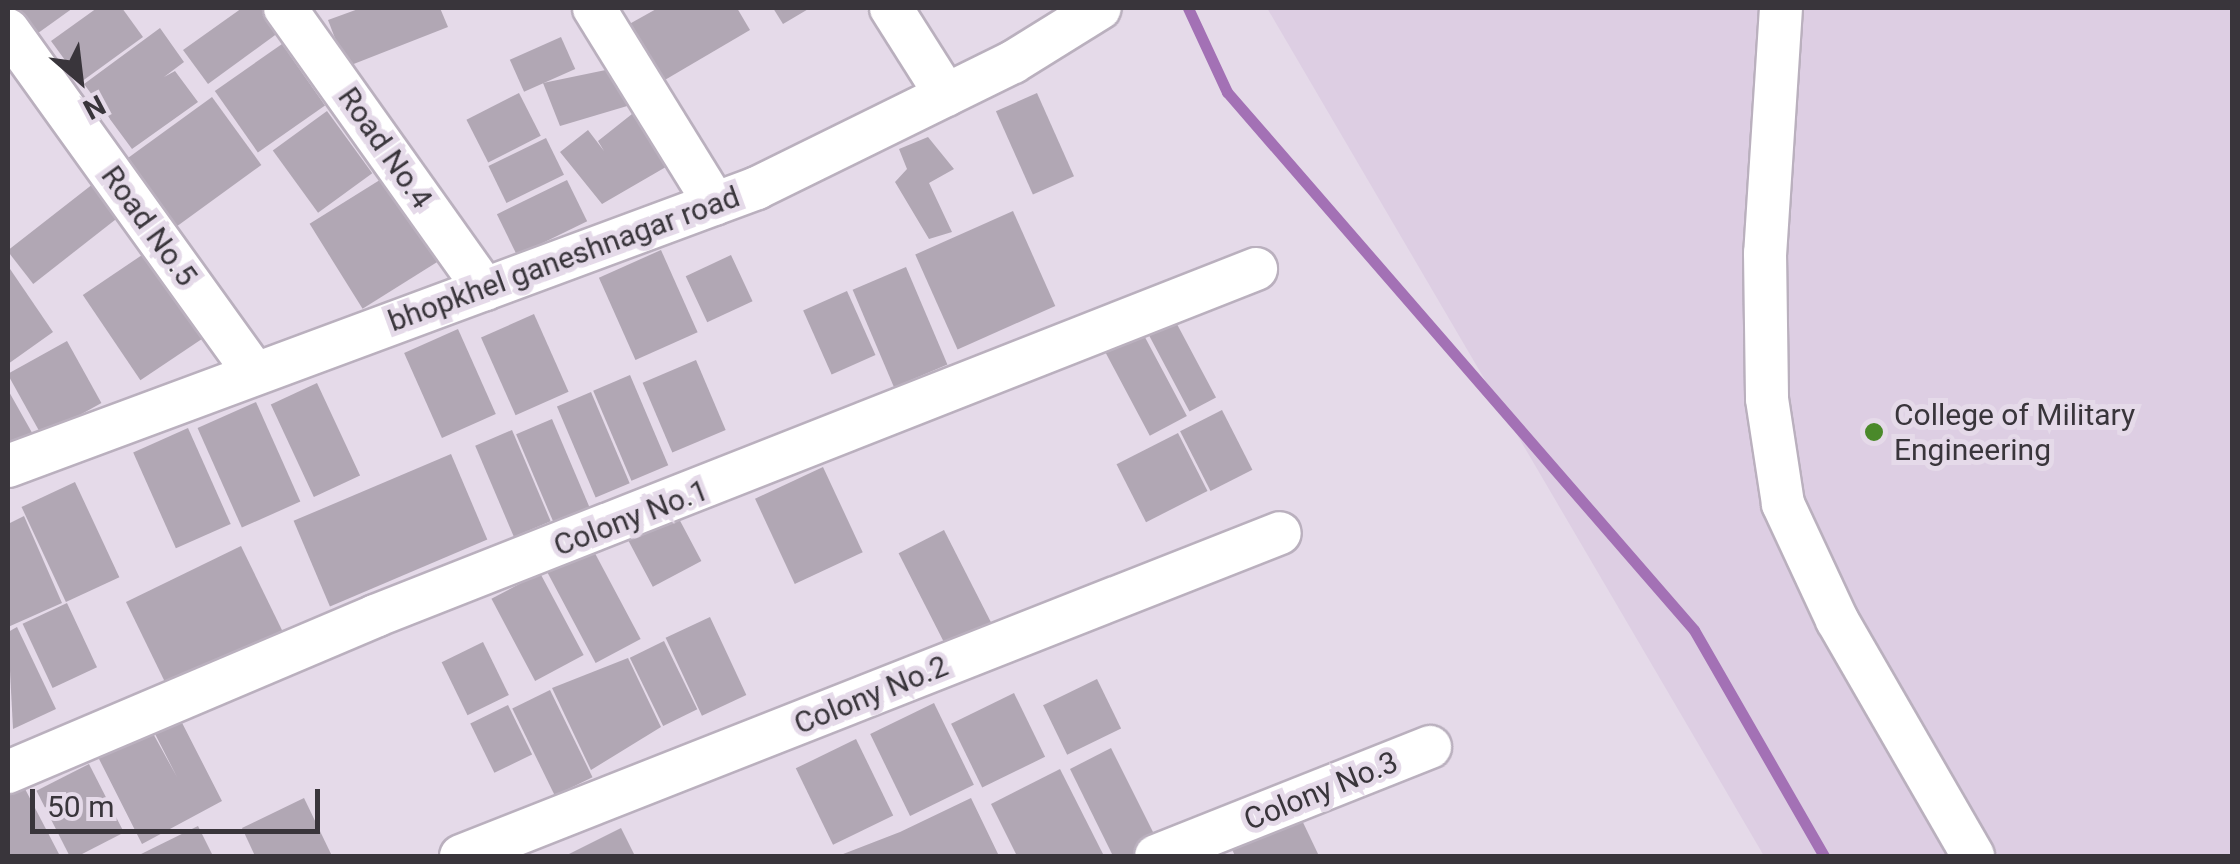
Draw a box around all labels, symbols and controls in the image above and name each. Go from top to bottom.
north arrow [30,30,130,130]
street label: Road No.4 [330,81,440,215]
text: N [78,88,111,126]
street label: Road No.5 [93,159,205,293]
street label: bhopkhel ganeshnagar road [383,179,745,339]
place label: College of Military Engineering [1894,397,2135,468]
marker: College of Military Engineering [1863,421,1885,443]
street label: Colony No.1 [549,472,713,564]
street label: Colony No.2 [789,648,953,742]
street label: Colony No.3 [1239,744,1403,838]
scale bar [35,769,325,831]
text: 50 m [47,789,114,824]

